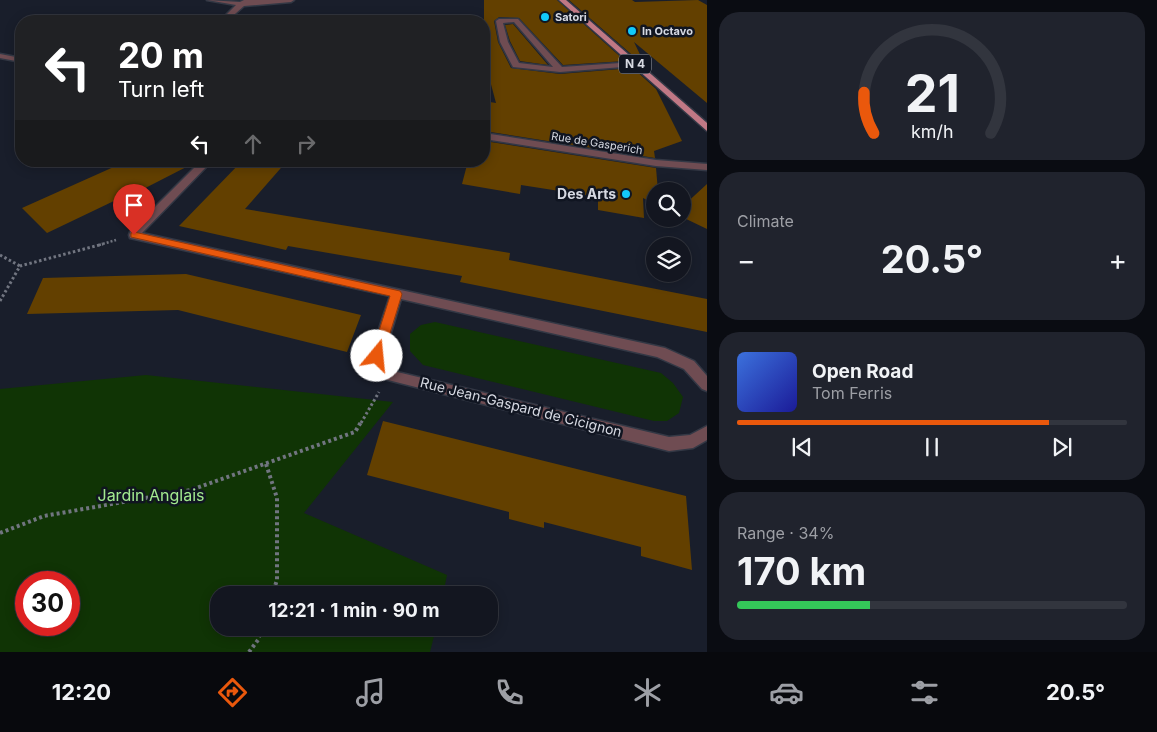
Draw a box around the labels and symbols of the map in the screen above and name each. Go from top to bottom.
place label: Satori [555,10,587,24]
marker: Satori [539,11,551,23]
place label: In Octavo [642,24,693,38]
marker: In Octavo [626,25,638,37]
road number: N 4 [619,54,651,74]
street label: Rue de Gasperich [550,129,644,157]
pin [113,184,155,235]
place label: Des Arts [557,185,616,202]
marker: Des Arts [620,188,632,200]
position arrow [350,329,402,381]
street label: Rue Jean-Gaspard de Cicignon [419,373,624,440]
park label: Jardin Anglais [98,485,204,505]
speed limit sign: 30 [15,571,80,636]

